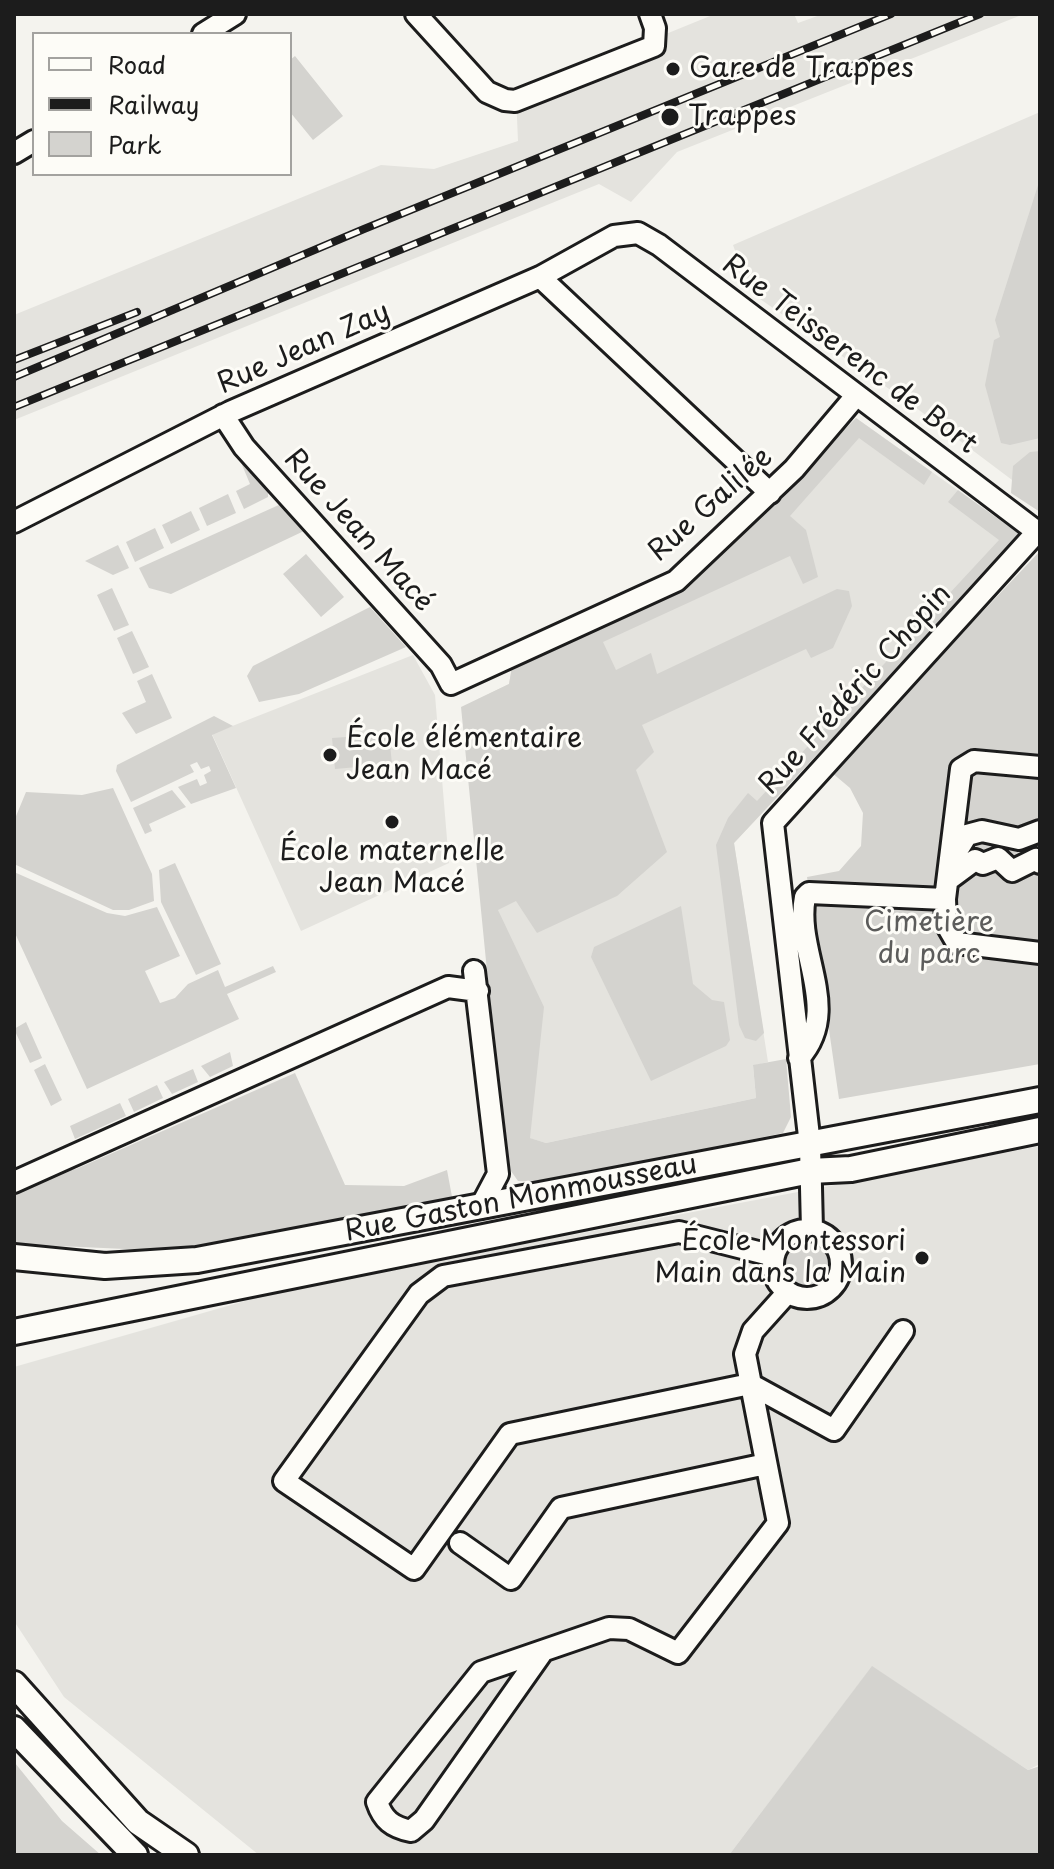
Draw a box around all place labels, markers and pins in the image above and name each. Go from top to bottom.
place label: Gare de Trappes [689,52,914,86]
marker: Gare de Trappes [664,60,682,78]
place label: Trappes [688,100,797,134]
marker: Trappes [659,106,681,128]
place label: École élémentaire Jean Macé [346,722,582,788]
marker: École élémentaire Jean Macé [321,746,339,764]
marker: École maternelle Jean Macé [383,813,401,831]
place label: École maternelle Jean Macé [279,835,505,901]
place label: École Montessori Main dans la Main [654,1225,906,1291]
marker: École Montessori Main dans la Main [913,1249,931,1267]

